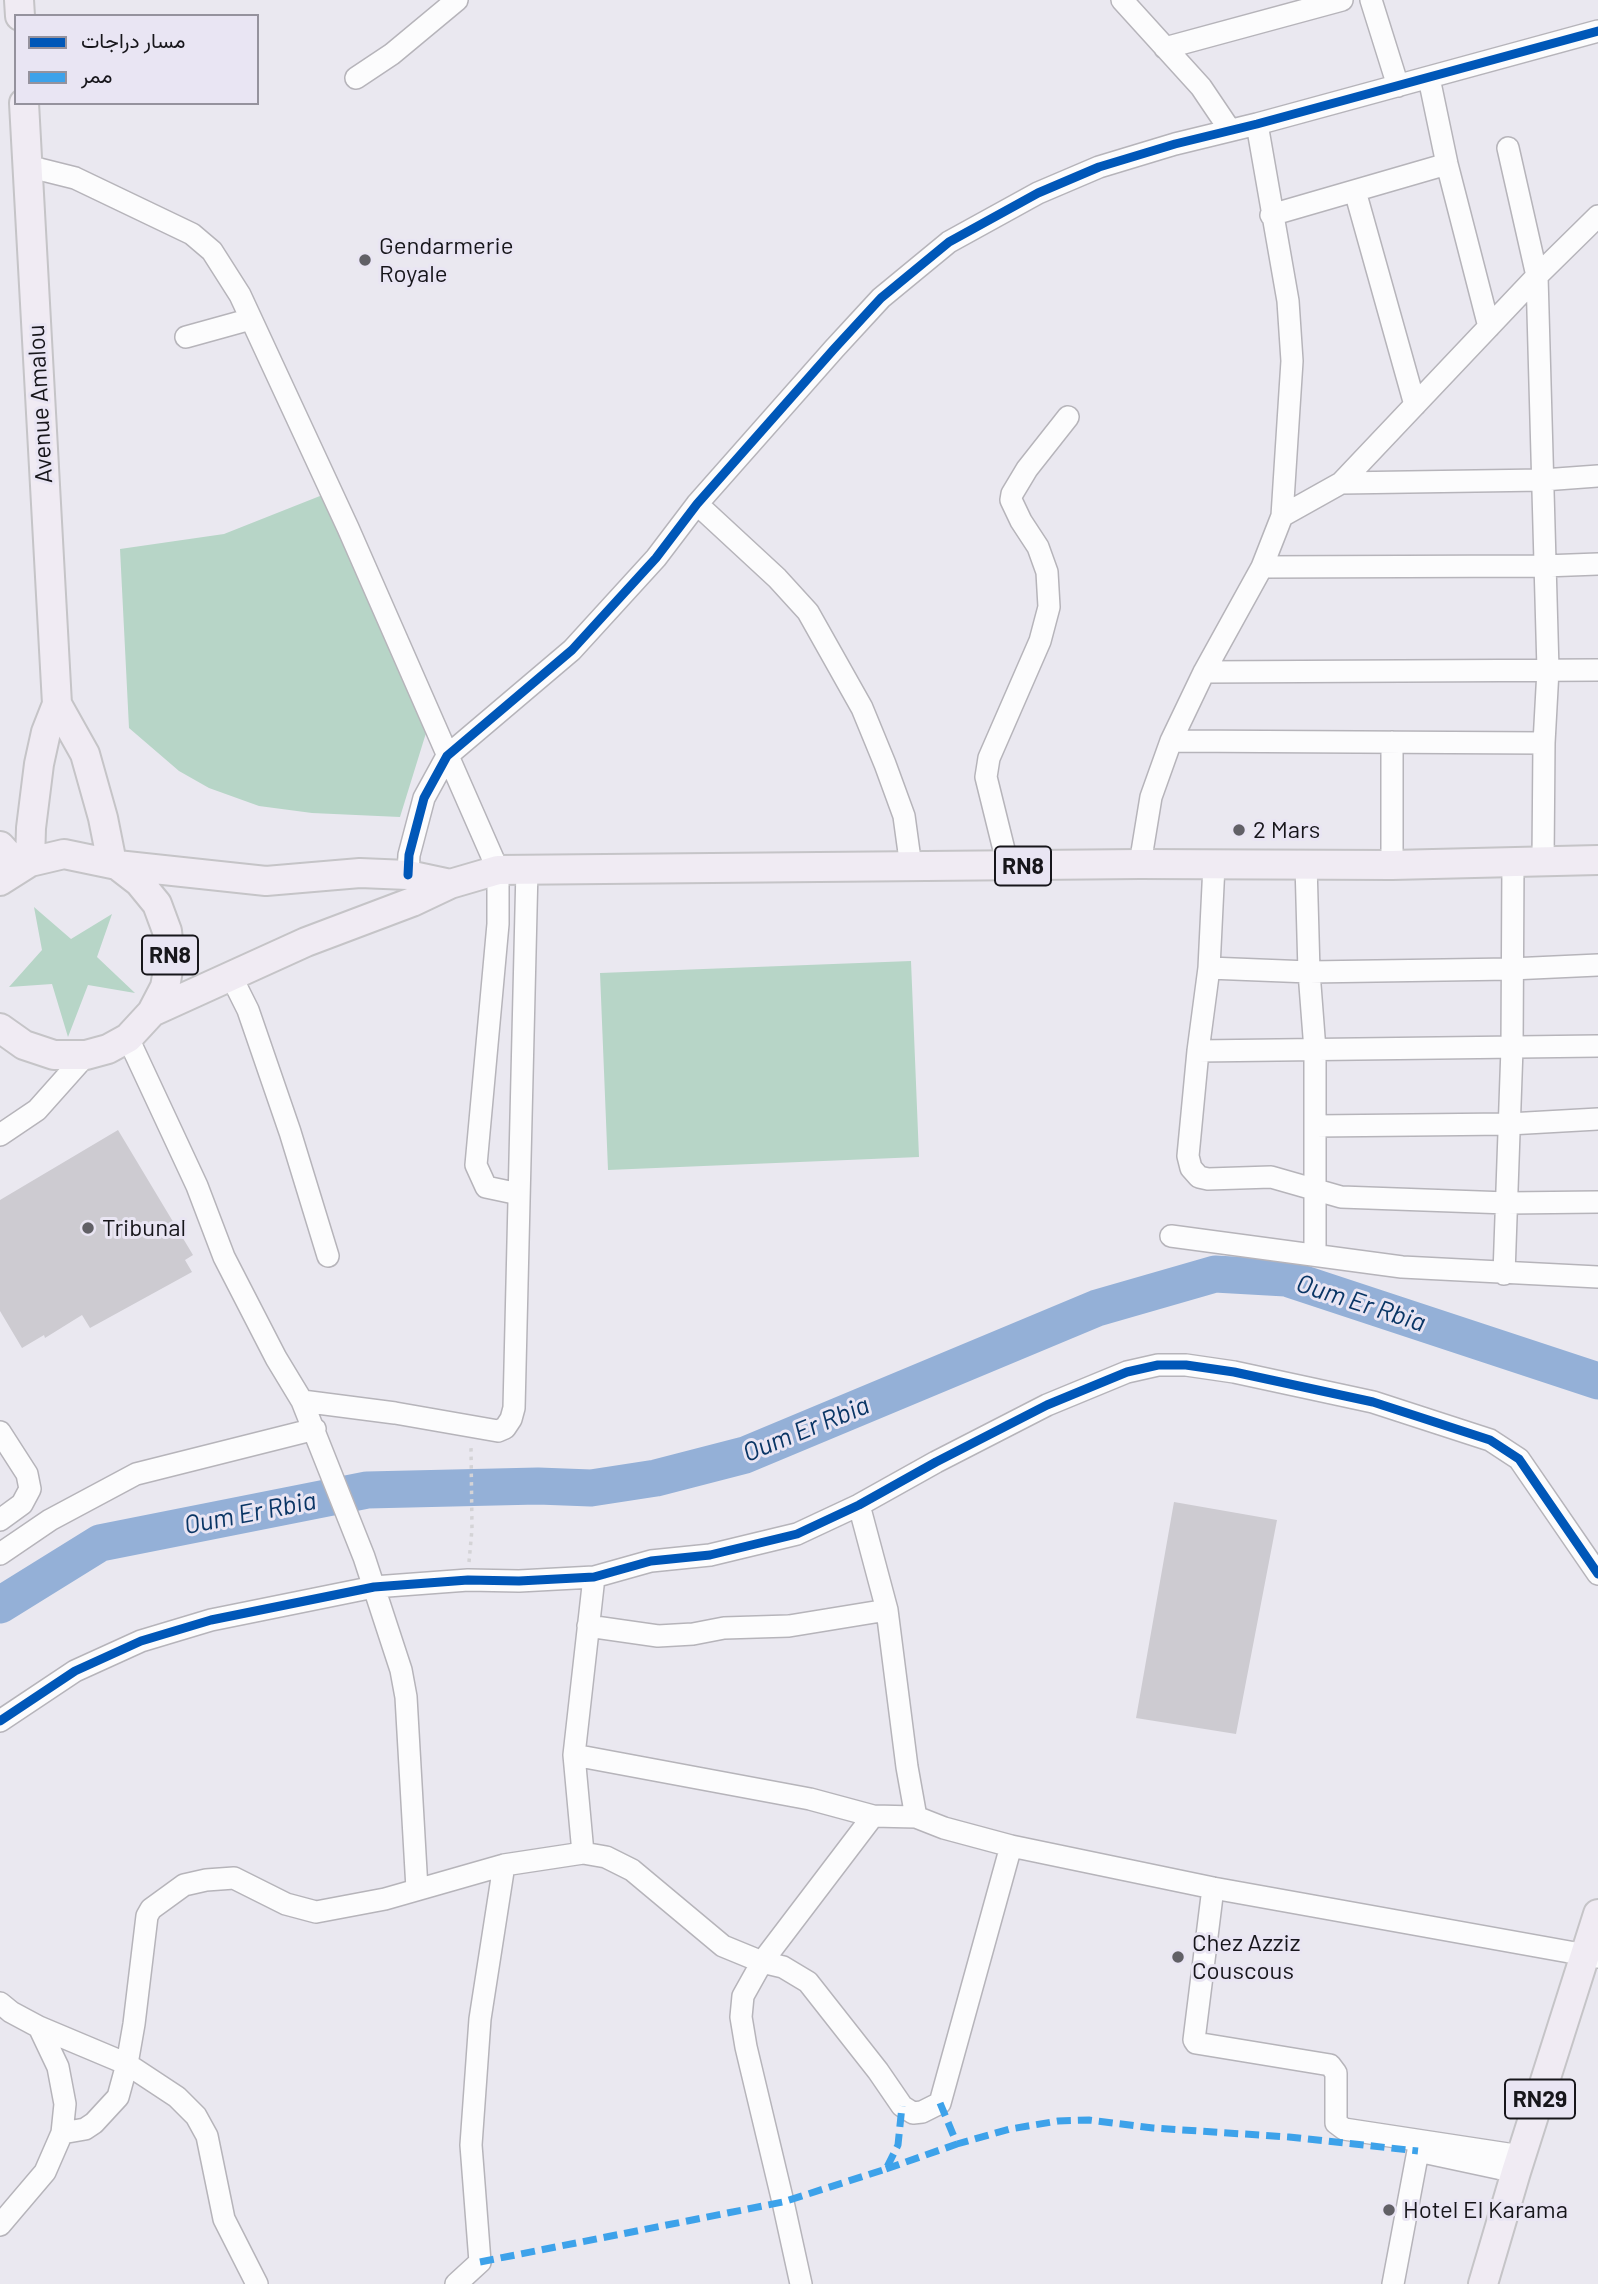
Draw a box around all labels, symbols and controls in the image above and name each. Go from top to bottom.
legend [14,14,259,105]
text: مسار دراجات [81,27,185,52]
text: ممر [81,62,112,87]
place label: Gendarmerie Royale [379,232,513,288]
marker: Gendarmerie Royale [357,252,373,268]
street label: Avenue Amalou [21,324,59,484]
place label: 2 Mars [1253,816,1320,844]
marker: 2 Mars [1231,822,1247,838]
road number: RN8 [995,846,1051,886]
road number: RN8 [142,936,198,974]
place label: Tribunal [102,1214,186,1242]
marker: Tribunal [80,1220,96,1236]
water label: Oum Er Rbia [1292,1267,1430,1339]
water label: Oum Er Rbia [738,1389,874,1469]
water label: Oum Er Rbia [181,1485,319,1541]
place label: Chez Azziz Couscous [1192,1929,1300,1985]
marker: Chez Azziz Couscous [1170,1949,1186,1965]
road number: RN29 [1505,2080,1575,2118]
place label: Hotel El Karama [1403,2196,1568,2224]
marker: Hotel El Karama [1381,2202,1397,2218]

